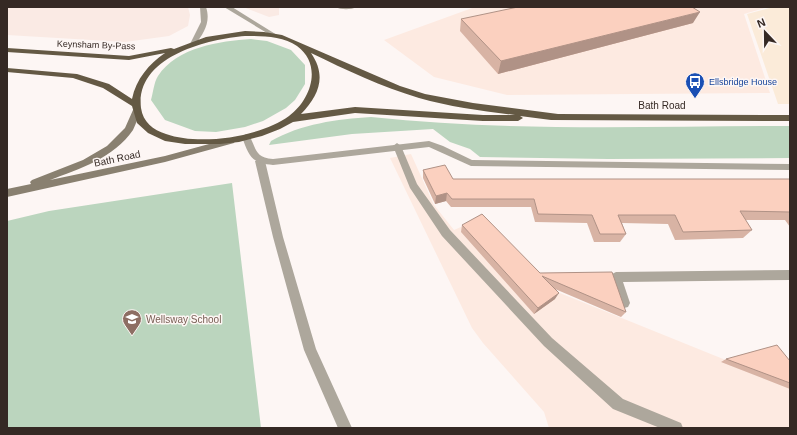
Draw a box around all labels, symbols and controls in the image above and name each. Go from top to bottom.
north arrow [745,12,785,52]
text: N [755,16,767,30]
street label: Keynsham By-Pass [57,39,136,51]
bus stop icon: Ellsbridge House [684,71,706,99]
place label: Ellsbridge House [709,77,777,87]
street label: Bath Road [638,100,686,111]
street label: Bath Road [93,148,141,169]
school or university icon: Wellsway School [121,308,143,336]
place label: Wellsway School [146,314,221,325]

